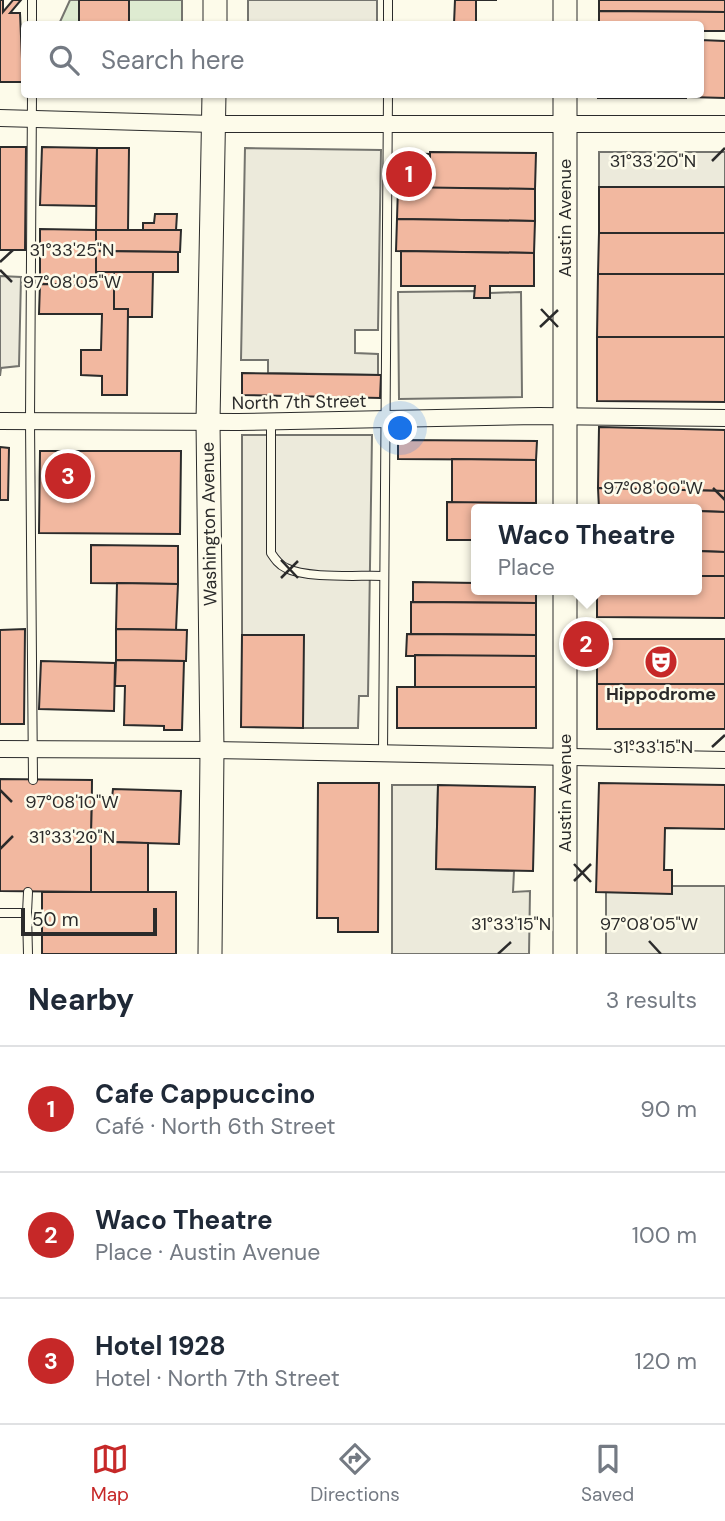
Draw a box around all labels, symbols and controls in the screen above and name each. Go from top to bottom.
search box [21,21,704,98]
icon: search [45,41,83,79]
text: Search here [101,43,244,77]
pin: 1 [386,148,432,200]
text: 31°33'20"N [610,149,696,173]
street label: Austin Avenue [553,159,577,277]
text: 31°33'25"N [30,238,114,262]
text: 97°08'05"W [23,270,121,294]
street label: North 7th Street [231,389,367,415]
your location [383,411,417,445]
street label: Washington Avenue [196,442,222,606]
pin: 3 [45,450,91,502]
text: 97°08'00"W [603,476,703,500]
popup [471,504,702,595]
text: Waco Theatre [498,518,675,552]
text: Place [498,552,555,582]
pin: 2 [563,618,609,670]
theatre icon: Hippodrome [642,643,680,681]
place label: Hippodrome [606,682,716,706]
street label: Austin Avenue [553,734,577,852]
text: 31°33'15"N [613,735,693,759]
text: 97°08'10"W [25,790,119,814]
text: 31°33'20"N [29,825,115,849]
scale bar [21,905,158,937]
text: 50 m [32,907,79,932]
text: 31°33'15"N [471,912,551,936]
text: 97°08'05"W [600,912,698,936]
text: Nearby [28,980,134,1019]
text: 3 results [606,985,697,1015]
text: Cafe Cappuccino [95,1077,315,1111]
text: 1 [47,1094,55,1124]
text: 90 m [640,1094,697,1124]
text: Café · North 6th Street [95,1111,336,1141]
text: Waco Theatre [95,1203,273,1237]
text: 2 [44,1220,58,1250]
text: 100 m [632,1220,697,1250]
text: Place · Austin Avenue [95,1237,320,1267]
text: Hotel 1928 [95,1329,226,1363]
text: 3 [44,1346,58,1376]
text: 120 m [634,1346,697,1376]
text: Hotel · North 7th Street [95,1363,340,1393]
tab: Map [91,1440,129,1507]
tab: Directions [310,1440,400,1507]
tab: Saved [581,1440,634,1507]

